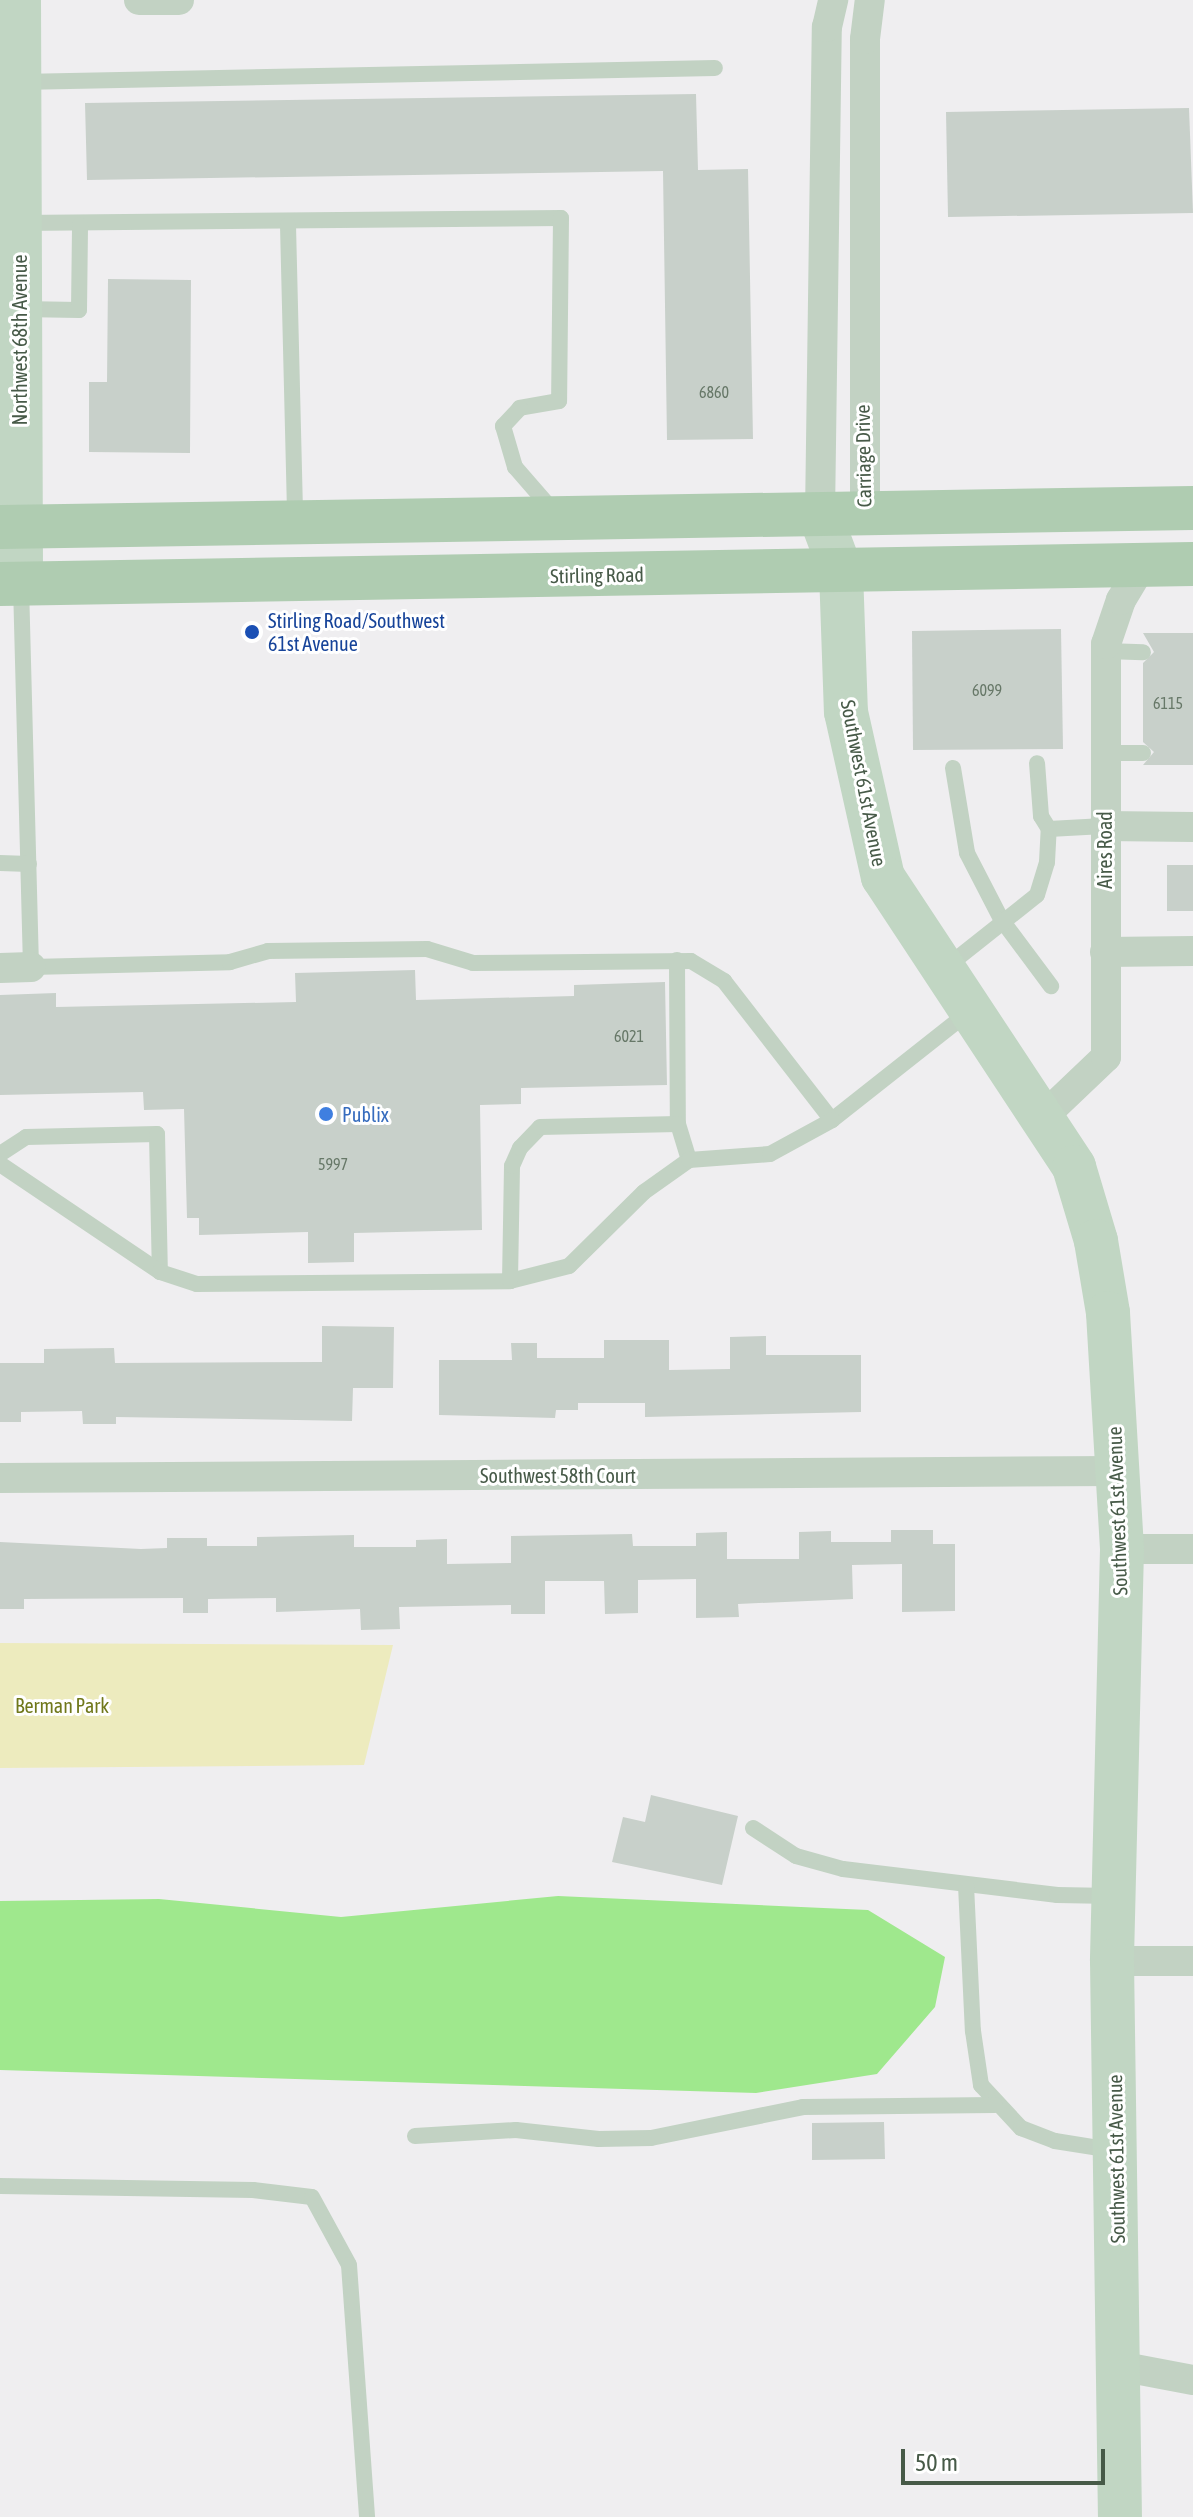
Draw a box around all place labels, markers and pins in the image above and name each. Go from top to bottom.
place label: Stirling Road/Southwest 61st Avenue [268,608,445,655]
marker: Stirling Road/Southwest 61st Avenue [243,623,261,641]
place label: Publix [342,1102,389,1126]
marker: Publix [317,1105,335,1123]

